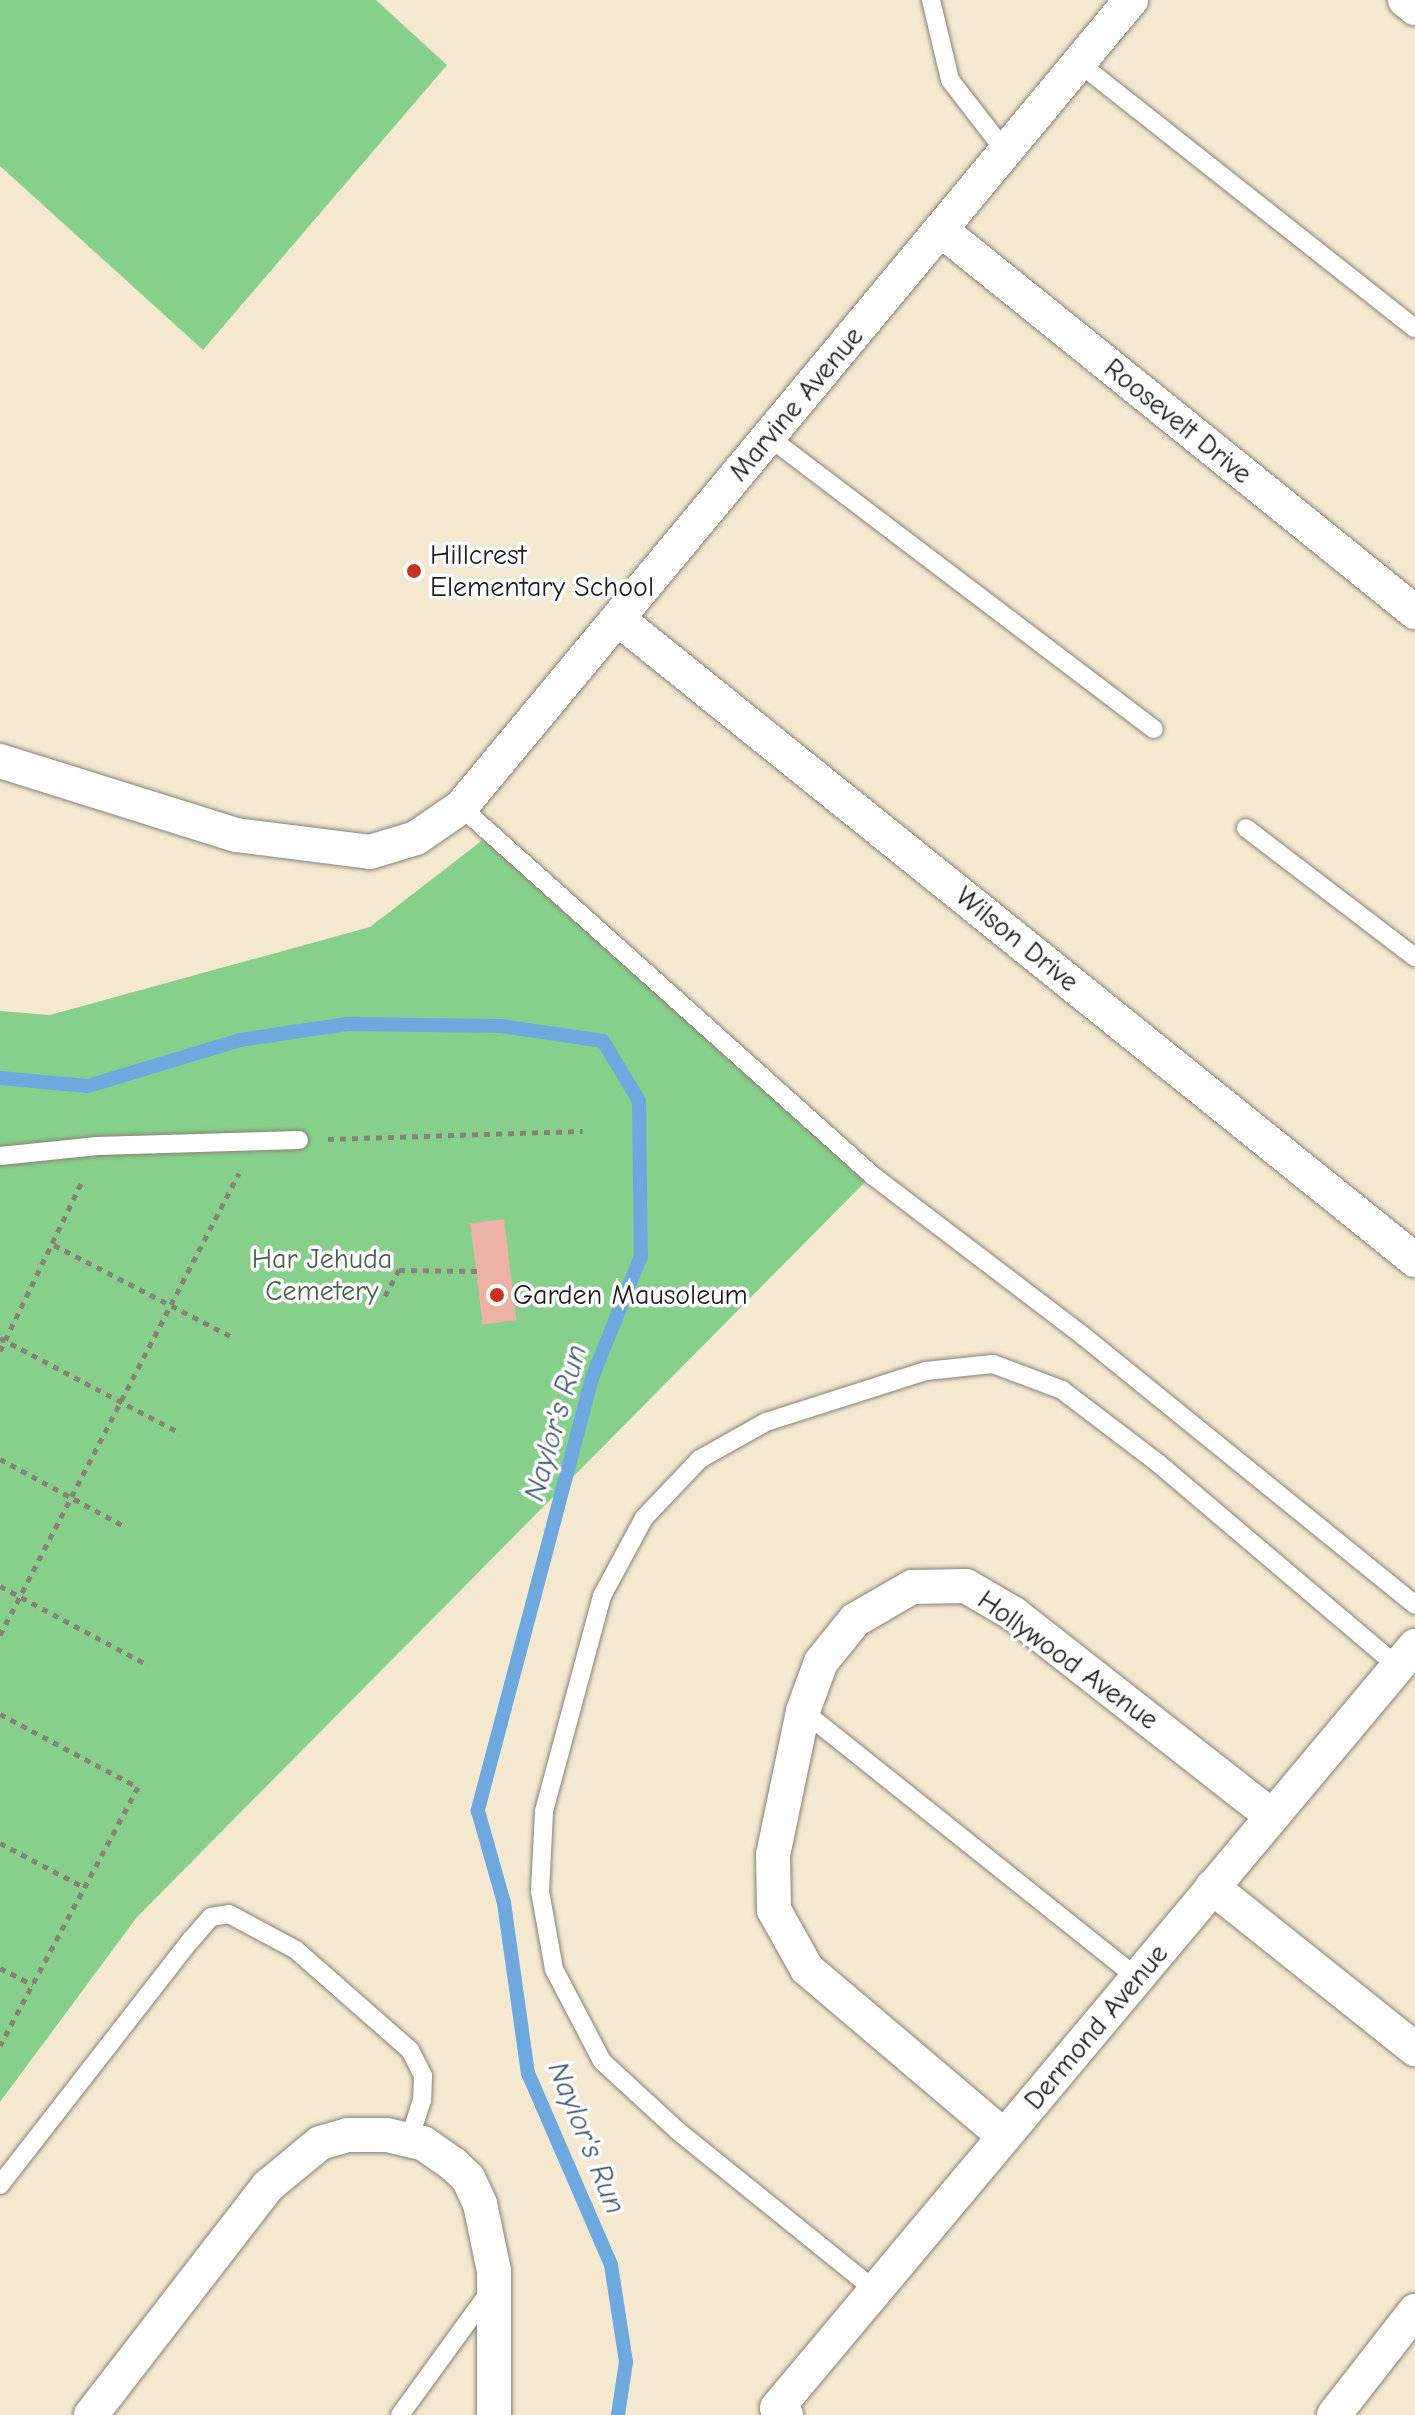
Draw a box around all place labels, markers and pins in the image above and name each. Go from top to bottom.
place label: Hillcrest Elementary School [430,538,654,604]
marker: Hillcrest Elementary School [405,562,423,580]
place label: Garden Mausoleum [513,1278,748,1312]
marker: Garden Mausoleum [488,1286,506,1304]

